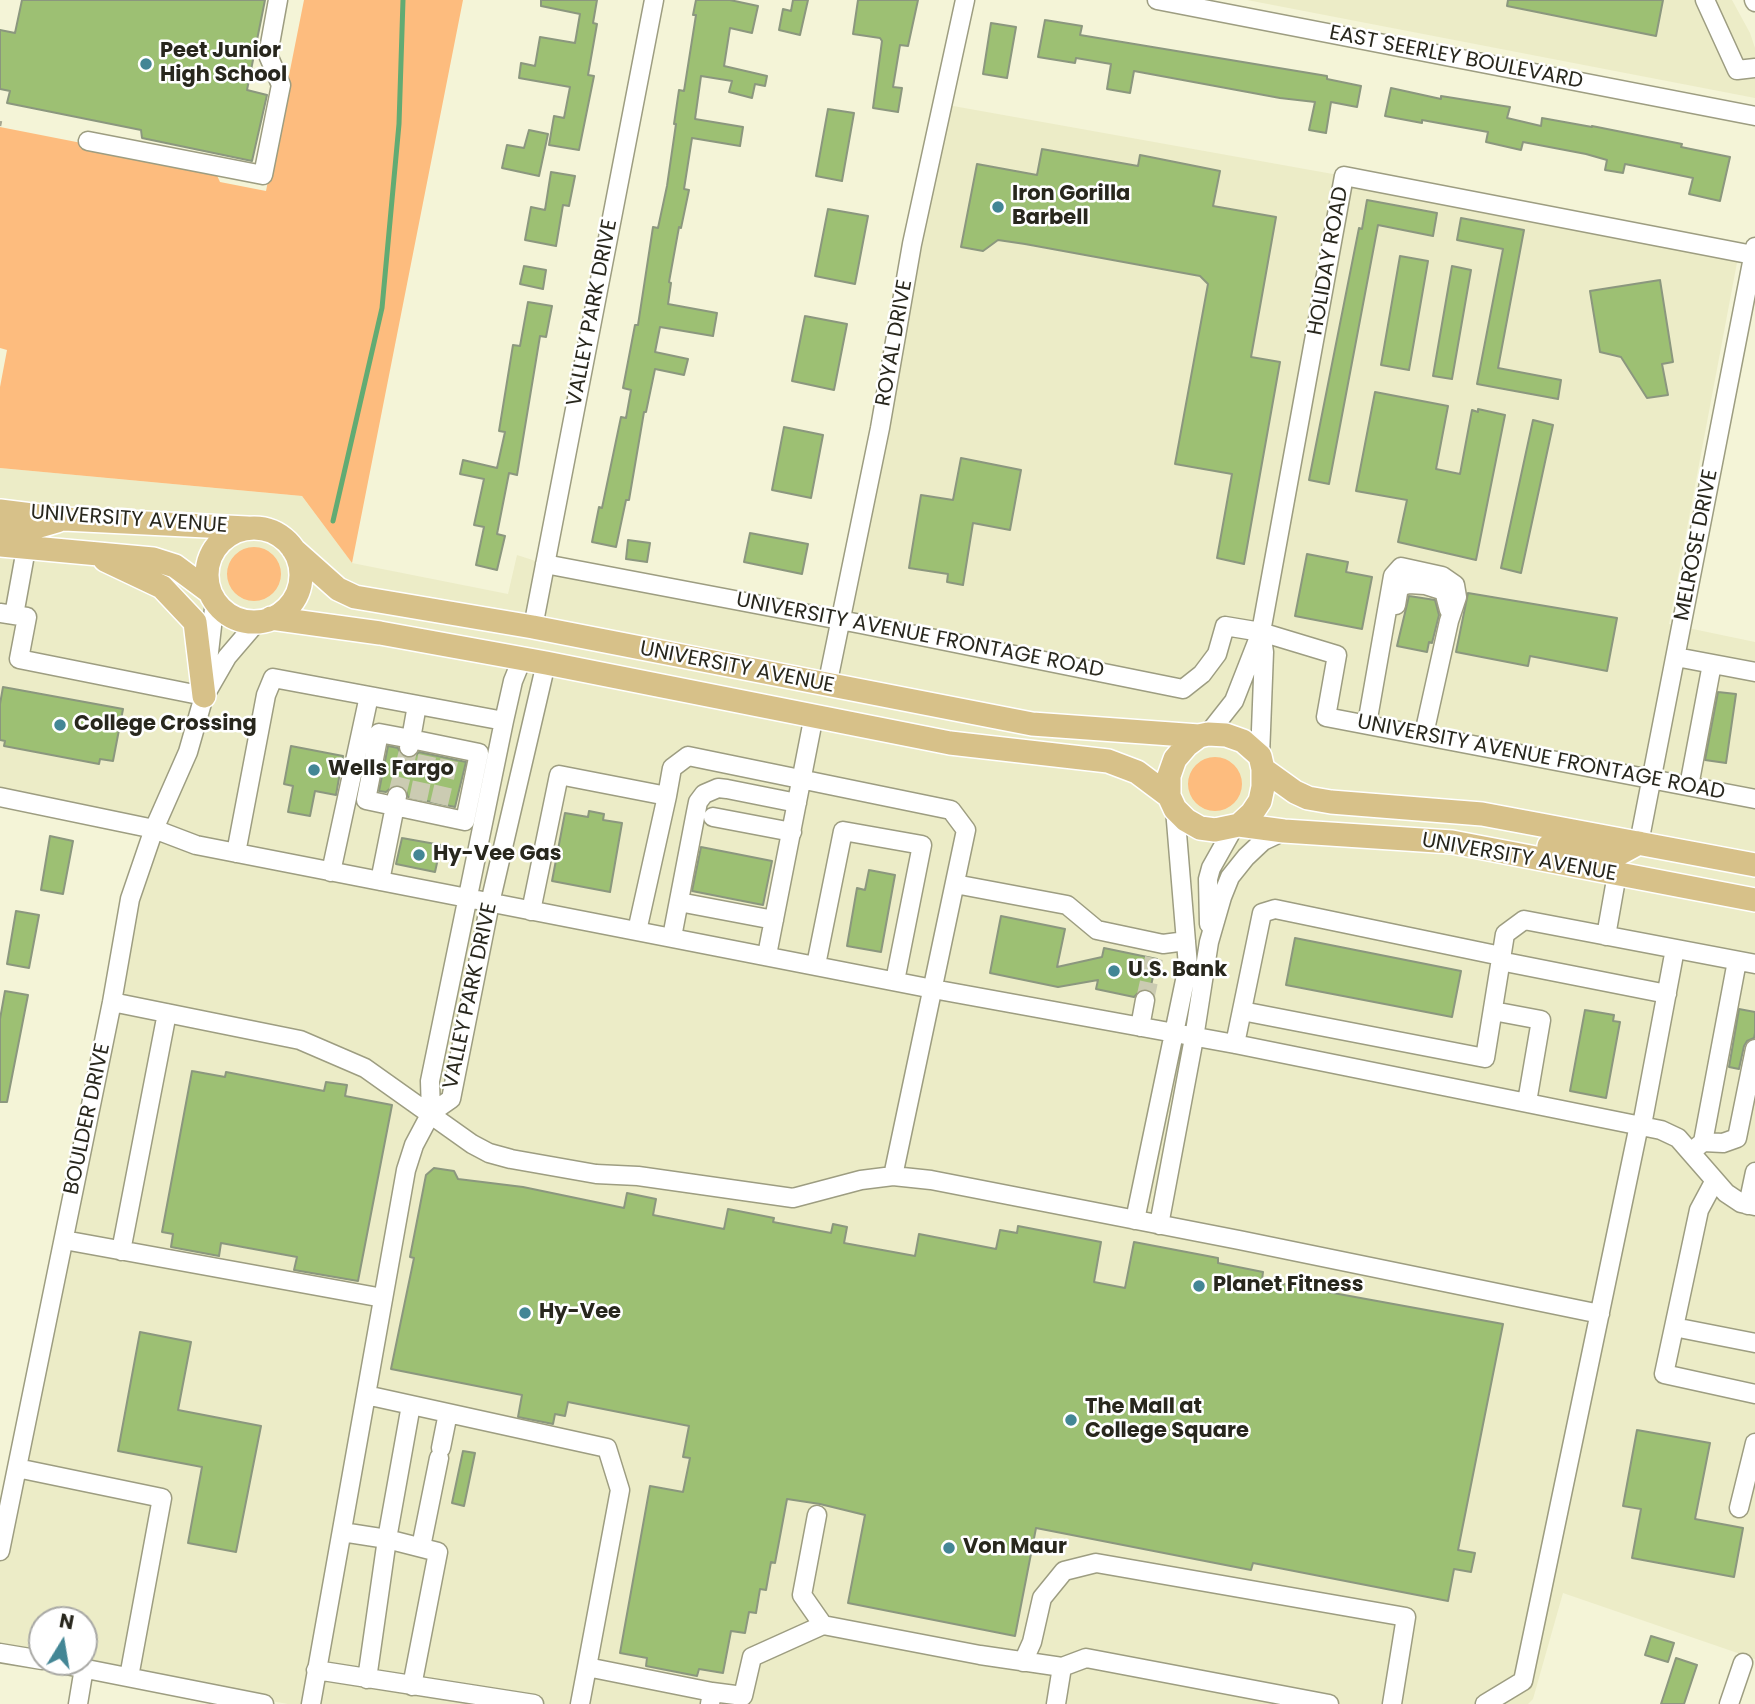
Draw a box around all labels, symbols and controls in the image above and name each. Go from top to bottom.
street label: EAST SEERLEY BOULEVARD [1327,21,1585,95]
place label: Peet Junior High School [160,39,287,89]
marker: Peet Junior High School [138,56,154,72]
place label: Iron Gorilla Barbell [1012,182,1130,232]
street label: HOLIDAY ROAD [1304,185,1354,337]
marker: Iron Gorilla Barbell [990,199,1006,215]
street label: VALLEY PARK DRIVE [562,217,624,409]
street label: ROYAL DRIVE [871,278,919,408]
street label: MELROSE DRIVE [1670,467,1724,623]
street label: UNIVERSITY AVENUE [30,501,228,539]
street label: UNIVERSITY AVENUE FRONTAGE ROAD [734,588,1106,684]
street label: UNIVERSITY AVENUE [638,637,836,699]
street label: UNIVERSITY AVENUE FRONTAGE ROAD [1355,710,1727,806]
place label: College Crossing [74,712,257,738]
marker: College Crossing [52,717,68,733]
place label: Wells Fargo [328,757,454,783]
marker: Wells Fargo [306,762,322,778]
street label: UNIVERSITY AVENUE [1420,828,1618,888]
place label: Hy-Vee Gas [433,842,561,868]
marker: Hy-Vee Gas [411,847,427,863]
street label: VALLEY PARK DRIVE [439,900,503,1092]
place label: U.S. Bank [1128,958,1227,984]
marker: U.S. Bank [1106,963,1122,979]
street label: BOULDER DRIVE [60,1041,116,1197]
place label: Planet Fitness [1213,1273,1363,1299]
marker: Planet Fitness [1191,1278,1207,1294]
place label: Hy-Vee [539,1300,621,1326]
marker: Hy-Vee [517,1305,533,1321]
place label: The Mall at College Square [1085,1395,1249,1445]
marker: The Mall at College Square [1063,1412,1079,1428]
place label: Von Maur [963,1535,1067,1561]
marker: Von Maur [941,1540,957,1556]
north arrow [28,1606,98,1676]
text: N [57,1607,76,1636]

